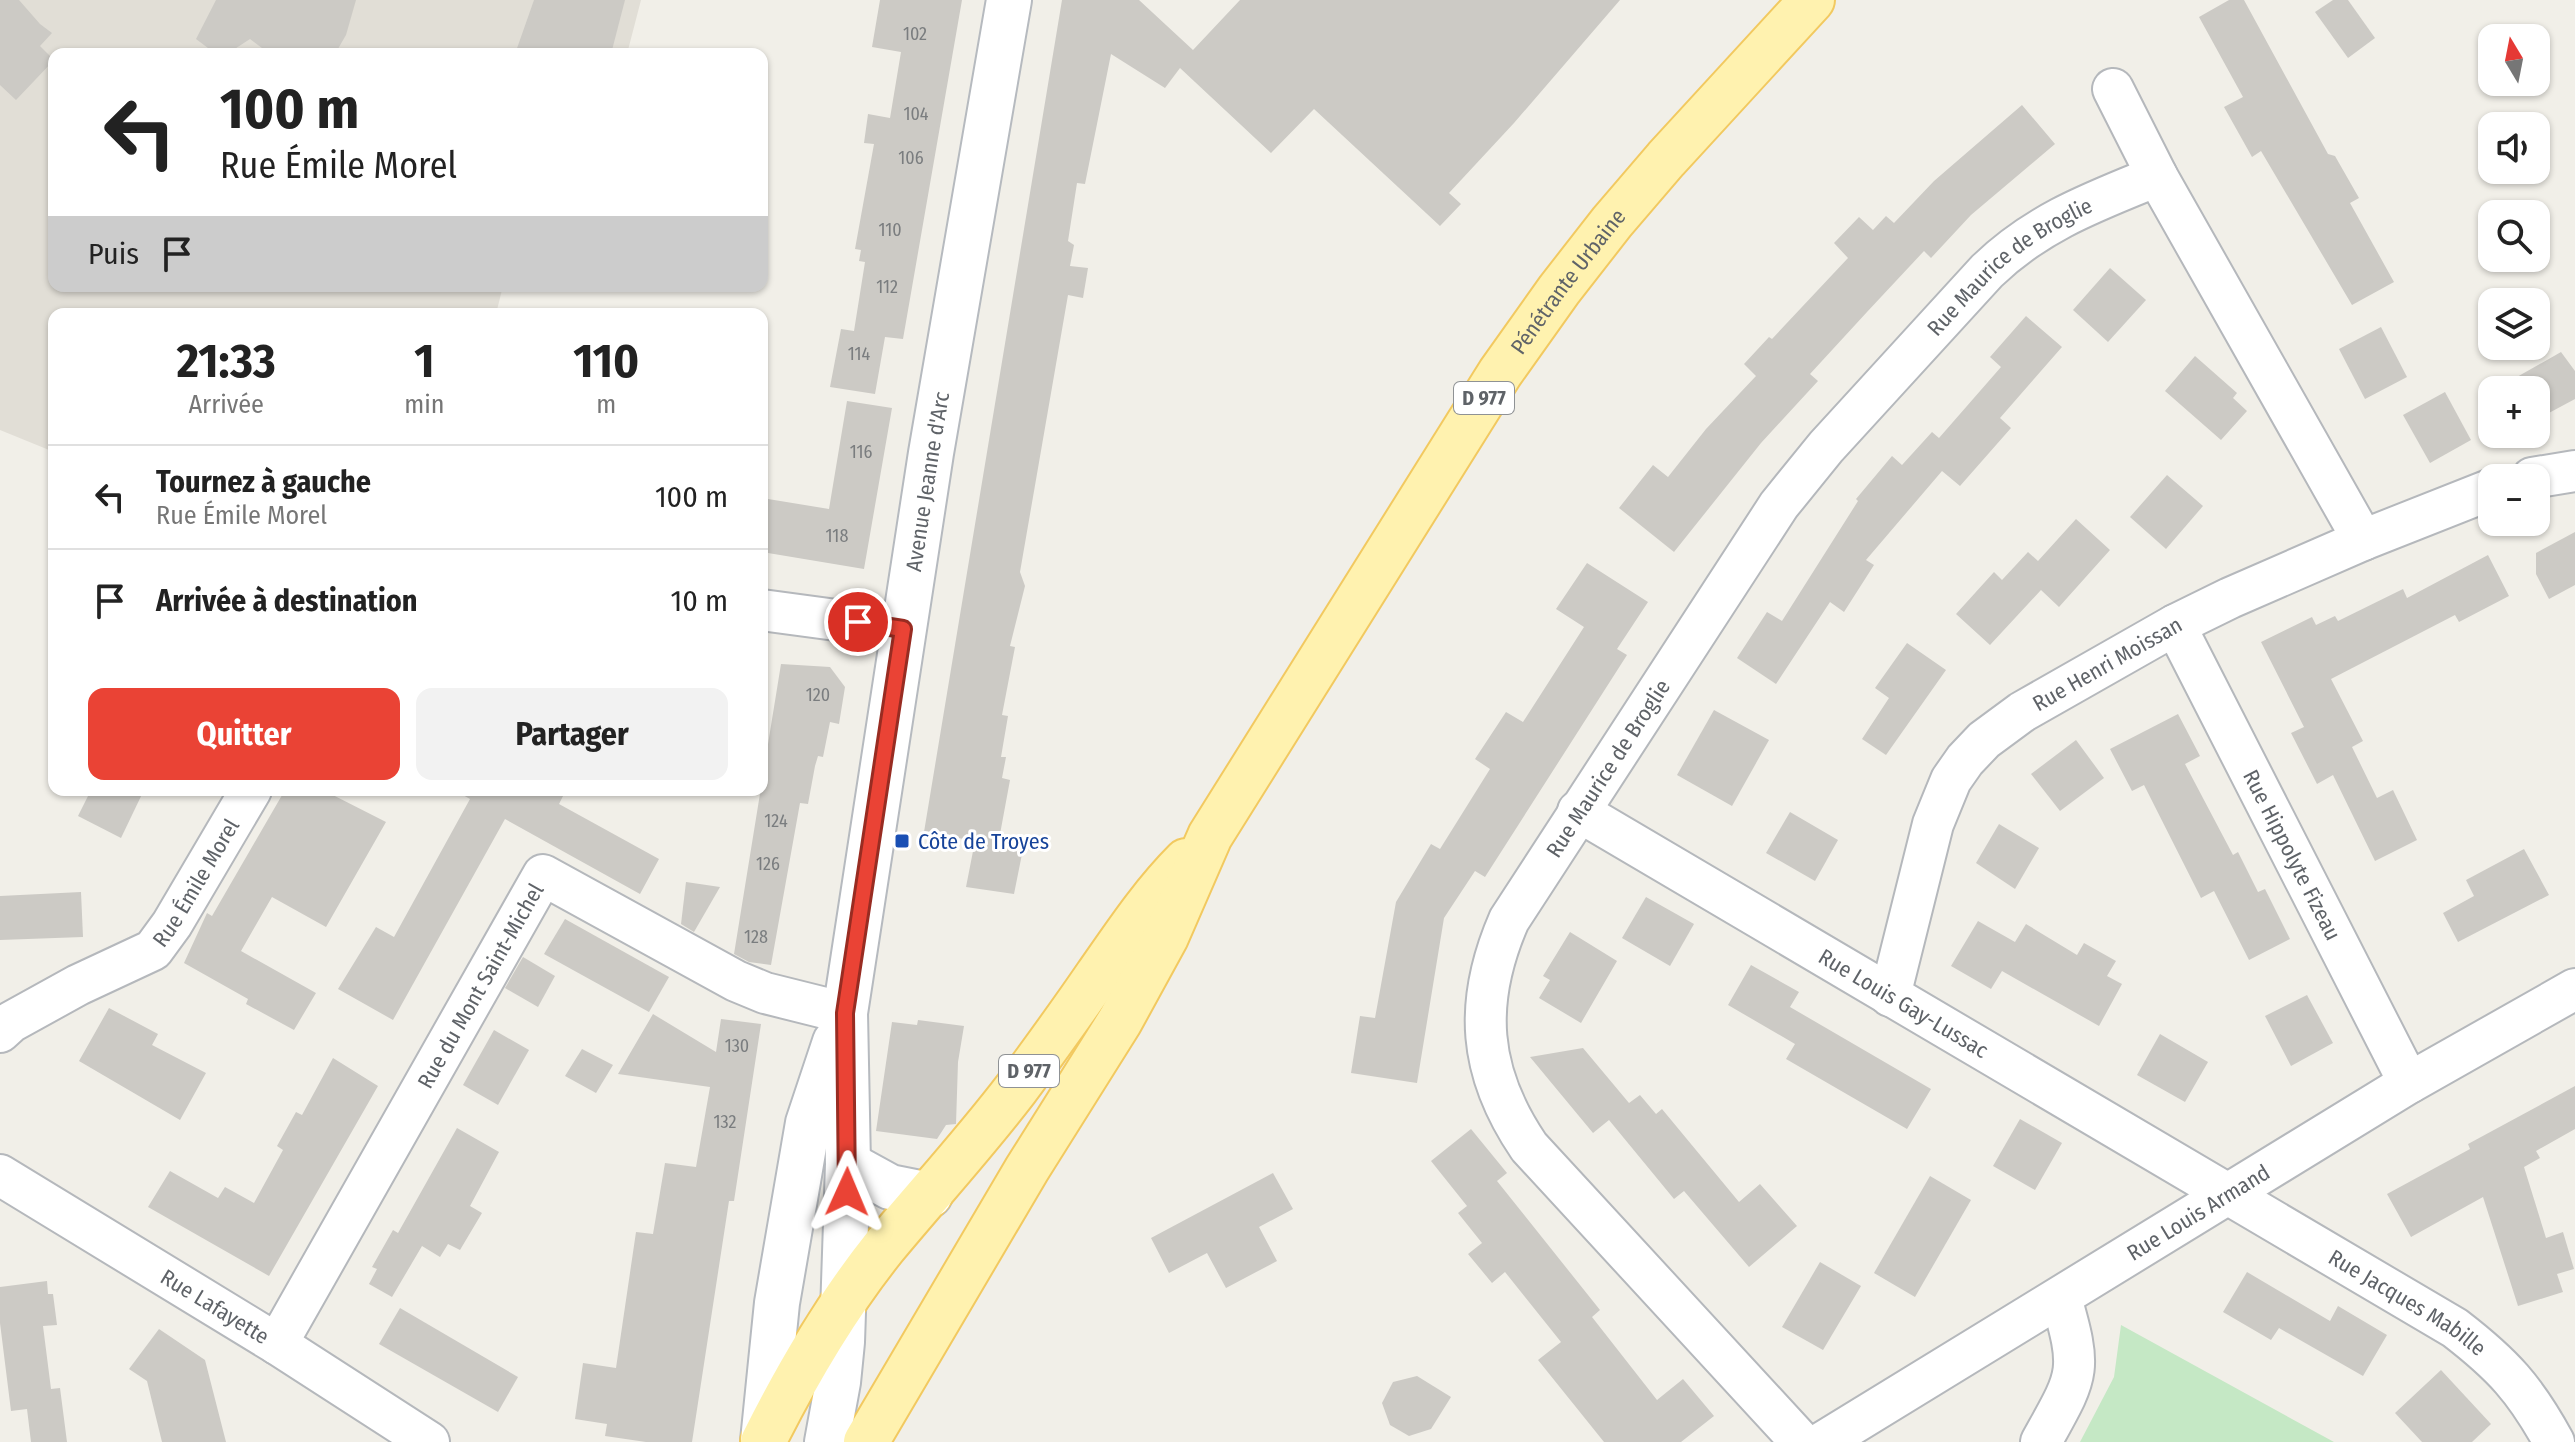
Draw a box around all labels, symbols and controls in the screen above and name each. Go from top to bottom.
house number: 102 [903,23,927,45]
north arrow [2478,24,2550,96]
map controls [2478,24,2550,536]
text: 100 m [220,76,359,143]
icon: left [88,80,192,184]
house number: 104 [903,103,929,125]
button: sound [2478,112,2550,184]
text: Rue Émile Morel [220,144,457,188]
house number: 106 [898,147,924,169]
street label: Rue Maurice de Broglie [1921,191,2096,341]
button: search [2478,200,2550,272]
street label: Pénétrante Urbaine [1504,203,1631,359]
house number: 110 [878,219,902,241]
icon: arrive [155,232,199,276]
text: Puis [88,236,139,272]
house number: 112 [876,276,898,298]
button: layers [2478,288,2550,360]
text: 21:33 [177,332,276,390]
text: 1 [414,332,435,390]
text: 110 [573,332,639,390]
house number: 114 [848,343,871,365]
button: + [2478,376,2550,448]
road number: D 977 [1454,382,1514,414]
text: Arrivée [188,389,264,420]
text: min [404,389,445,420]
text: m [596,389,616,420]
street label: Avenue Jeanne d'Arc [899,389,955,573]
house number: 116 [850,441,872,463]
text: Tournez à gauche [156,464,371,500]
button: − [2478,464,2550,536]
icon: left [88,475,132,519]
text: 100 m [655,479,728,515]
text: Rue Émile Morel [156,500,327,531]
house number: 118 [826,525,848,547]
icon: arrive [88,579,132,623]
text: Arrivée à destination [156,583,417,619]
text: 10 m [671,583,728,619]
pin [824,588,892,656]
icon: arrive [836,600,880,644]
street label: Rue Henri Moissan [2028,610,2187,717]
street label: Rue Maurice de Broglie [1540,674,1675,862]
house number: 120 [806,684,830,706]
button: Quitter [88,688,400,780]
button: Partager [416,688,728,780]
street label: Rue Hippolyte Fizeau [2238,765,2347,945]
house number: 124 [764,810,788,832]
street label: Rue Émile Morel [146,814,245,952]
place label: Côte de Troyes [918,828,1049,855]
marker: Côte de Troyes [893,832,911,850]
house number: 126 [756,853,780,875]
street label: Rue du Mont Saint-Michel [411,878,549,1093]
house number: 128 [744,926,768,948]
street label: Rue Louis Gay-Lussac [1814,942,1994,1064]
house number: 130 [725,1035,749,1057]
road number: D 977 [999,1055,1059,1087]
house number: 132 [714,1111,737,1133]
position arrow [805,1150,889,1234]
street label: Rue Louis Armand [2122,1158,2274,1266]
street label: Rue Jacques Mabille [2324,1243,2492,1361]
street label: Rue Lafayette [156,1263,274,1350]

